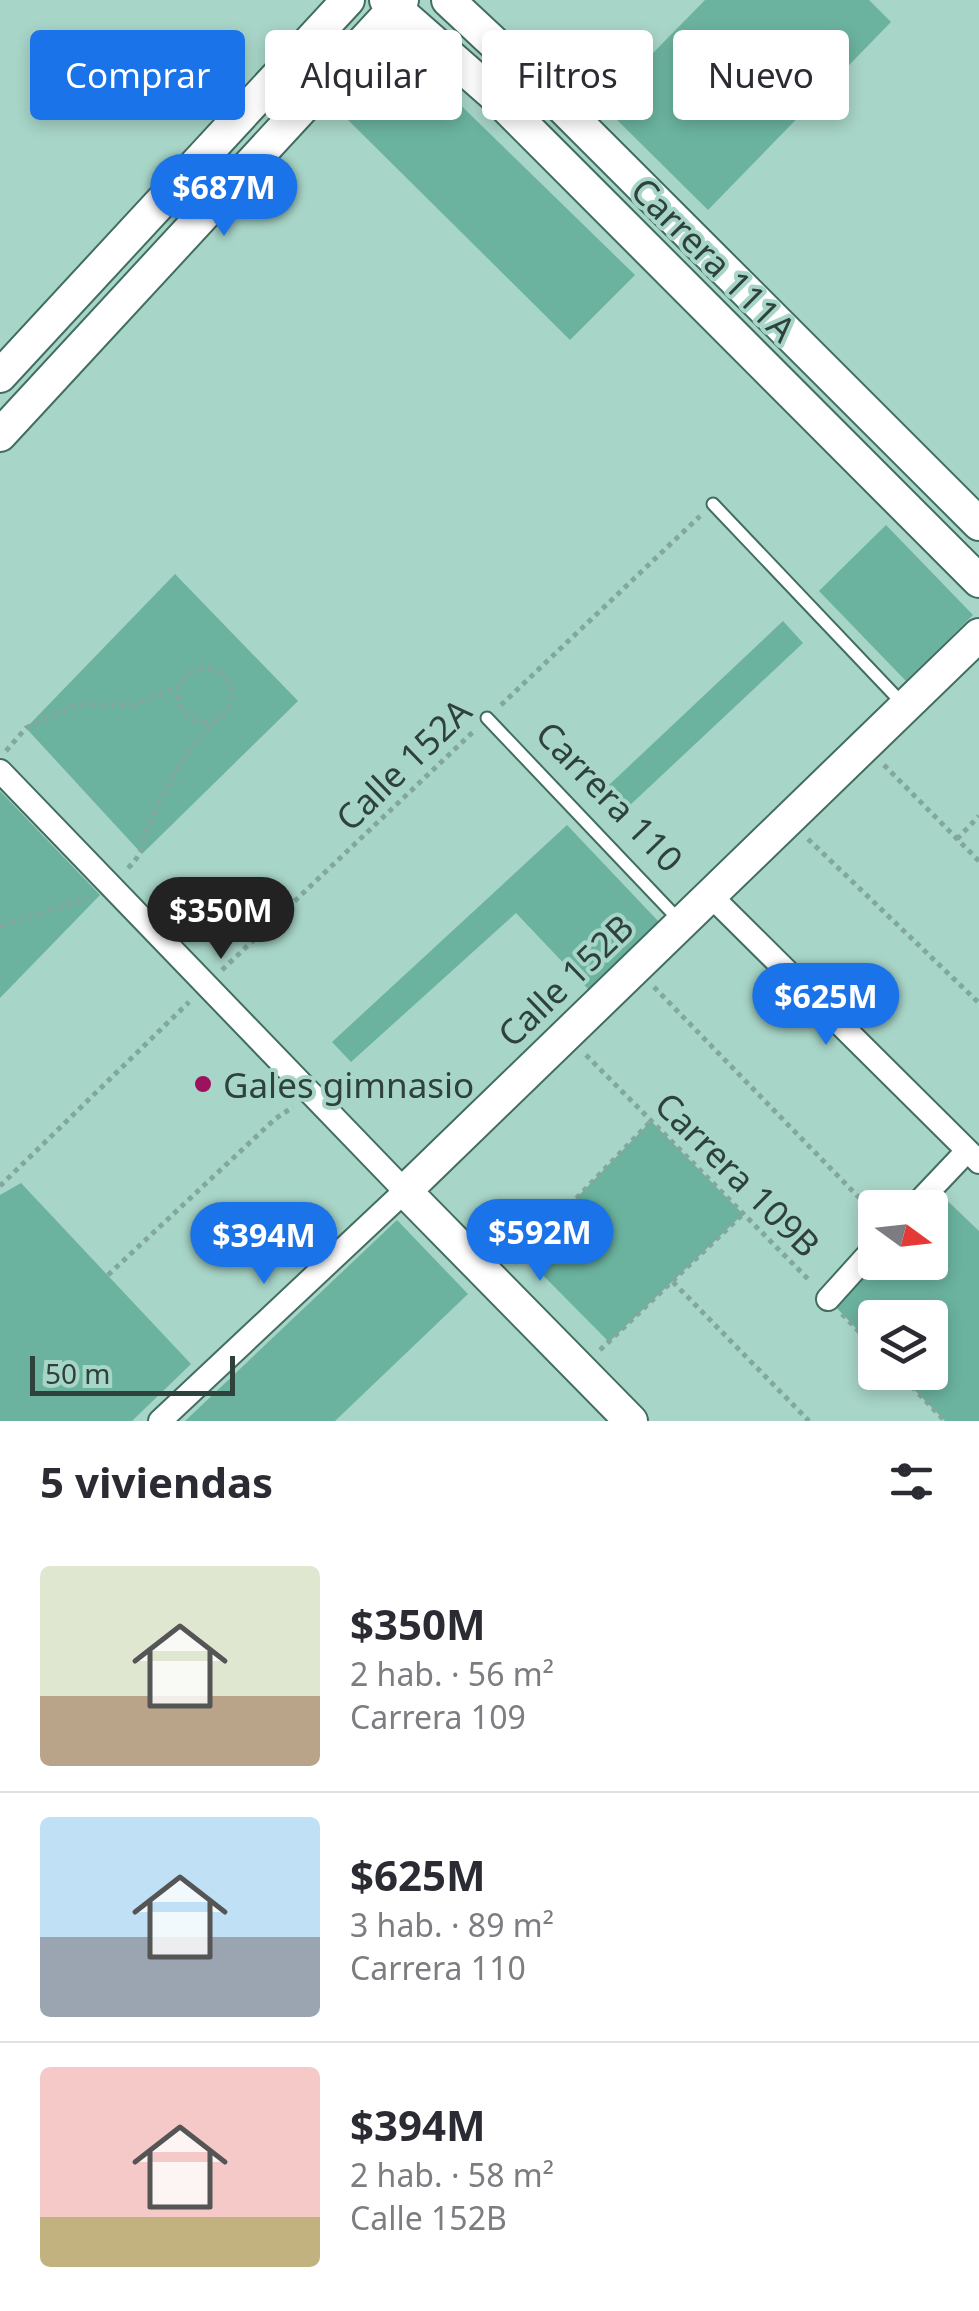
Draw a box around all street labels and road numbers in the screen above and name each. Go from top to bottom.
street label: Carrera 111A [622,167,807,352]
street label: Calle 152A [325,687,481,840]
street label: Carrera 110 [526,711,694,881]
street label: Calle 152B [487,904,643,1056]
street label: Carrera 109B [645,1081,831,1267]

